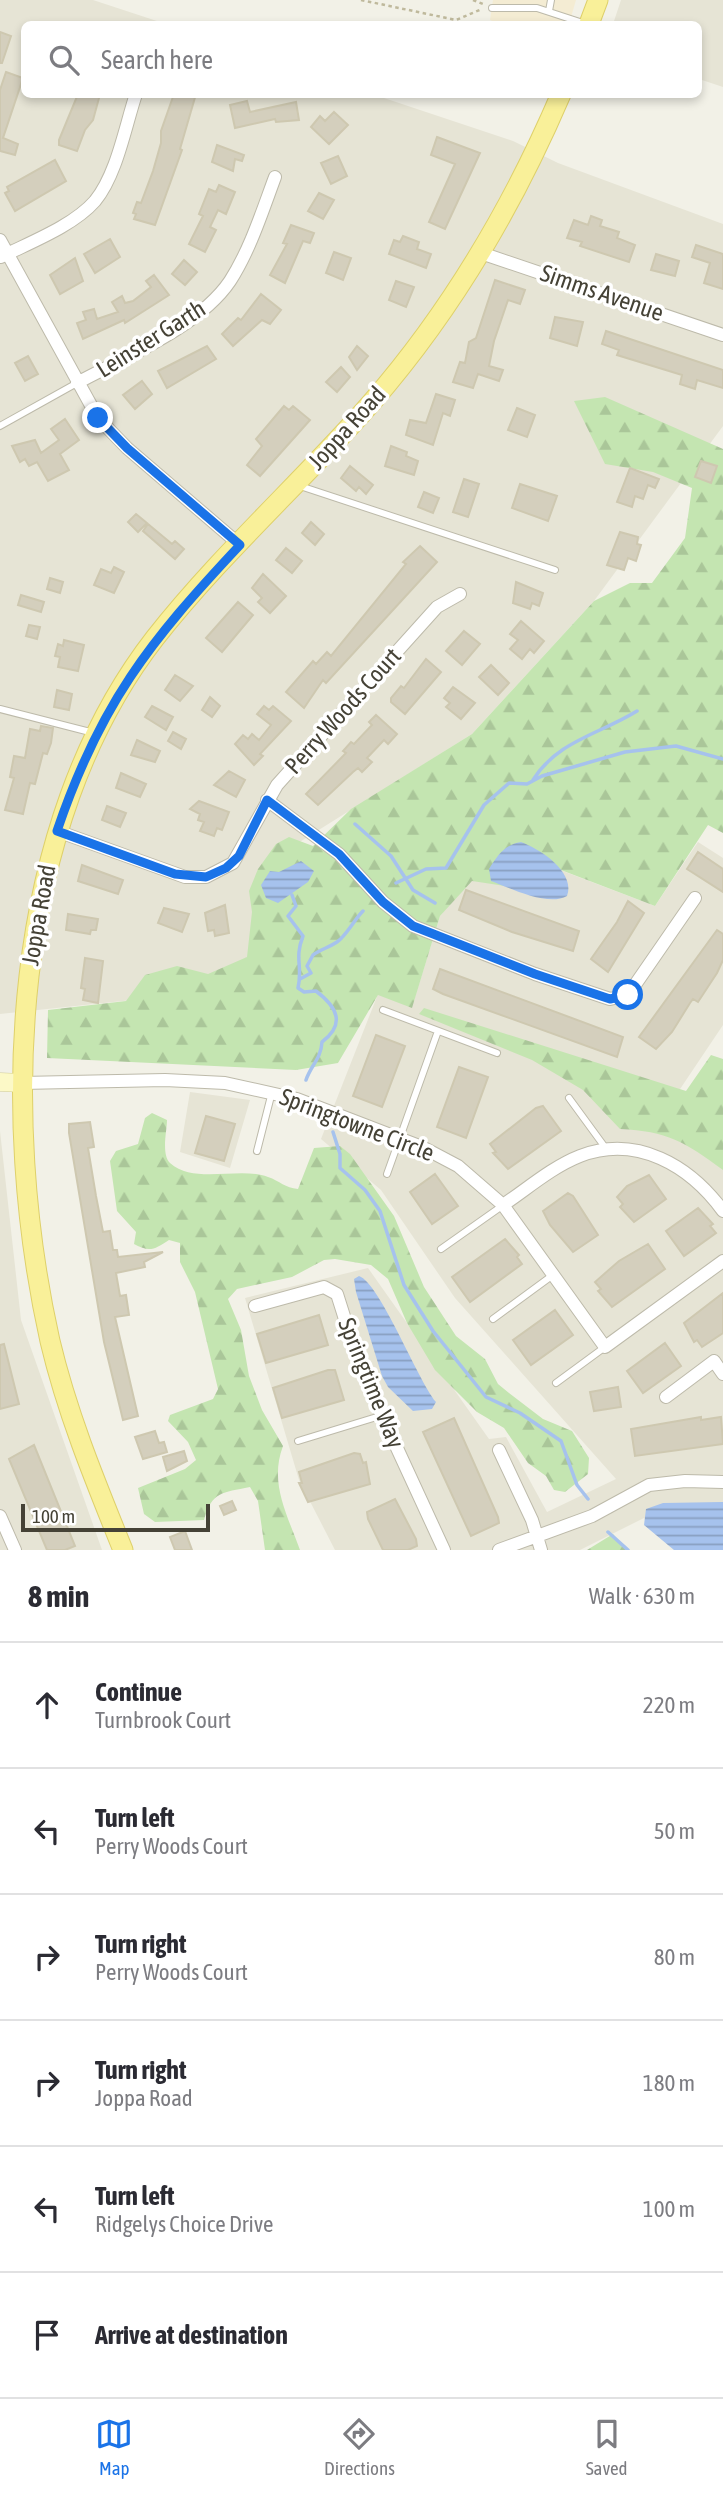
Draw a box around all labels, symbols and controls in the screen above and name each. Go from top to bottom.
search box [21,21,702,98]
icon: search [45,41,83,79]
text: Search here [101,45,213,75]
street label: Simms Avenue [537,259,667,326]
street label: Leinster Garth [91,295,210,383]
street label: Joppa Road [302,381,391,475]
route end [82,402,113,433]
street label: Perry Woods Court [279,642,406,779]
street label: Joppa Road [16,862,61,967]
route start [612,979,643,1010]
street label: Springtowne Circle [276,1083,438,1166]
street label: Springtime Way [333,1314,410,1452]
scale bar [21,1501,210,1533]
text: 100 m [32,1505,75,1527]
text: 8 min [28,1579,89,1613]
text: Walk · 630 m [589,1583,695,1609]
text: Continue [95,1677,182,1707]
icon: ahead [28,1686,66,1724]
text: 220 m [643,1692,695,1718]
text: Turnbrook Court [95,1707,231,1733]
text: Turn left [95,1803,175,1833]
icon: left [28,1812,66,1850]
text: 50 m [654,1818,695,1844]
text: Perry Woods Court [95,1833,248,1859]
text: Turn right [95,1929,186,1959]
icon: right [28,1938,66,1976]
text: 80 m [654,1944,695,1970]
text: Perry Woods Court [95,1959,248,1985]
text: Turn right [95,2055,186,2085]
icon: right [28,2064,66,2102]
text: 180 m [643,2070,695,2096]
text: Joppa Road [95,2085,193,2111]
text: Turn left [95,2181,175,2211]
icon: left [28,2190,66,2228]
text: 100 m [643,2196,695,2222]
text: Ridgelys Choice Drive [95,2211,274,2237]
icon: arrive [28,2316,66,2354]
text: Arrive at destination [95,2320,288,2350]
tab: Map [95,2415,133,2479]
tab: Directions [324,2415,395,2479]
tab: Saved [586,2415,628,2479]

